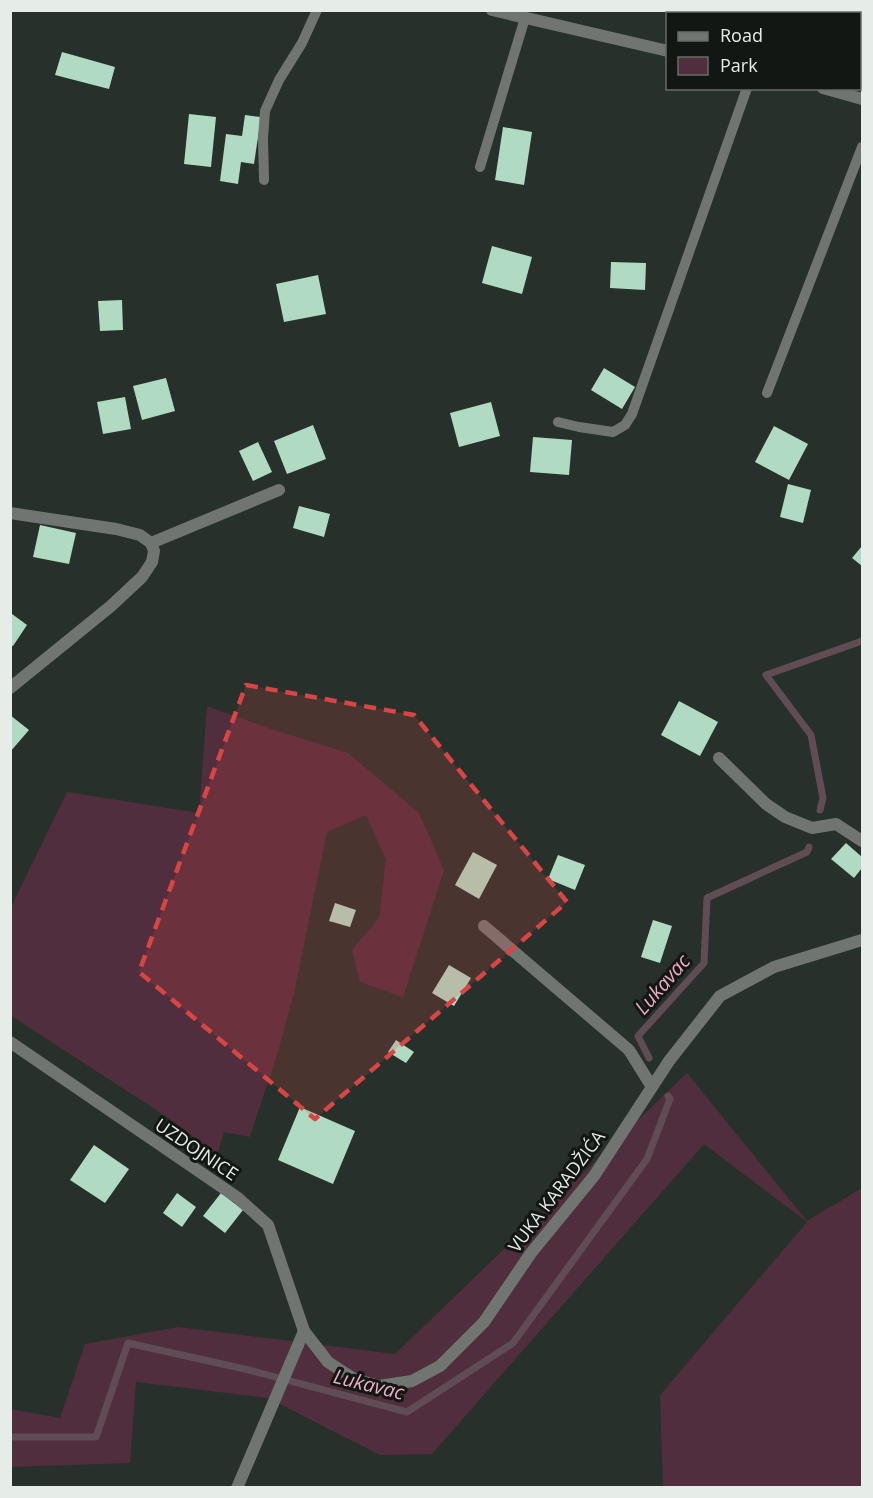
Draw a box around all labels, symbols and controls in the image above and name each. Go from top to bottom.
legend [666,12,861,90]
text: Road [720,23,763,47]
text: Park [720,53,758,77]
water label: Lukavac [628,947,696,1020]
street label: UZDOJNICE [151,1112,243,1186]
street label: VUKA KARADŽIĆA [502,1125,610,1257]
water label: Lukavac [331,1362,408,1406]

